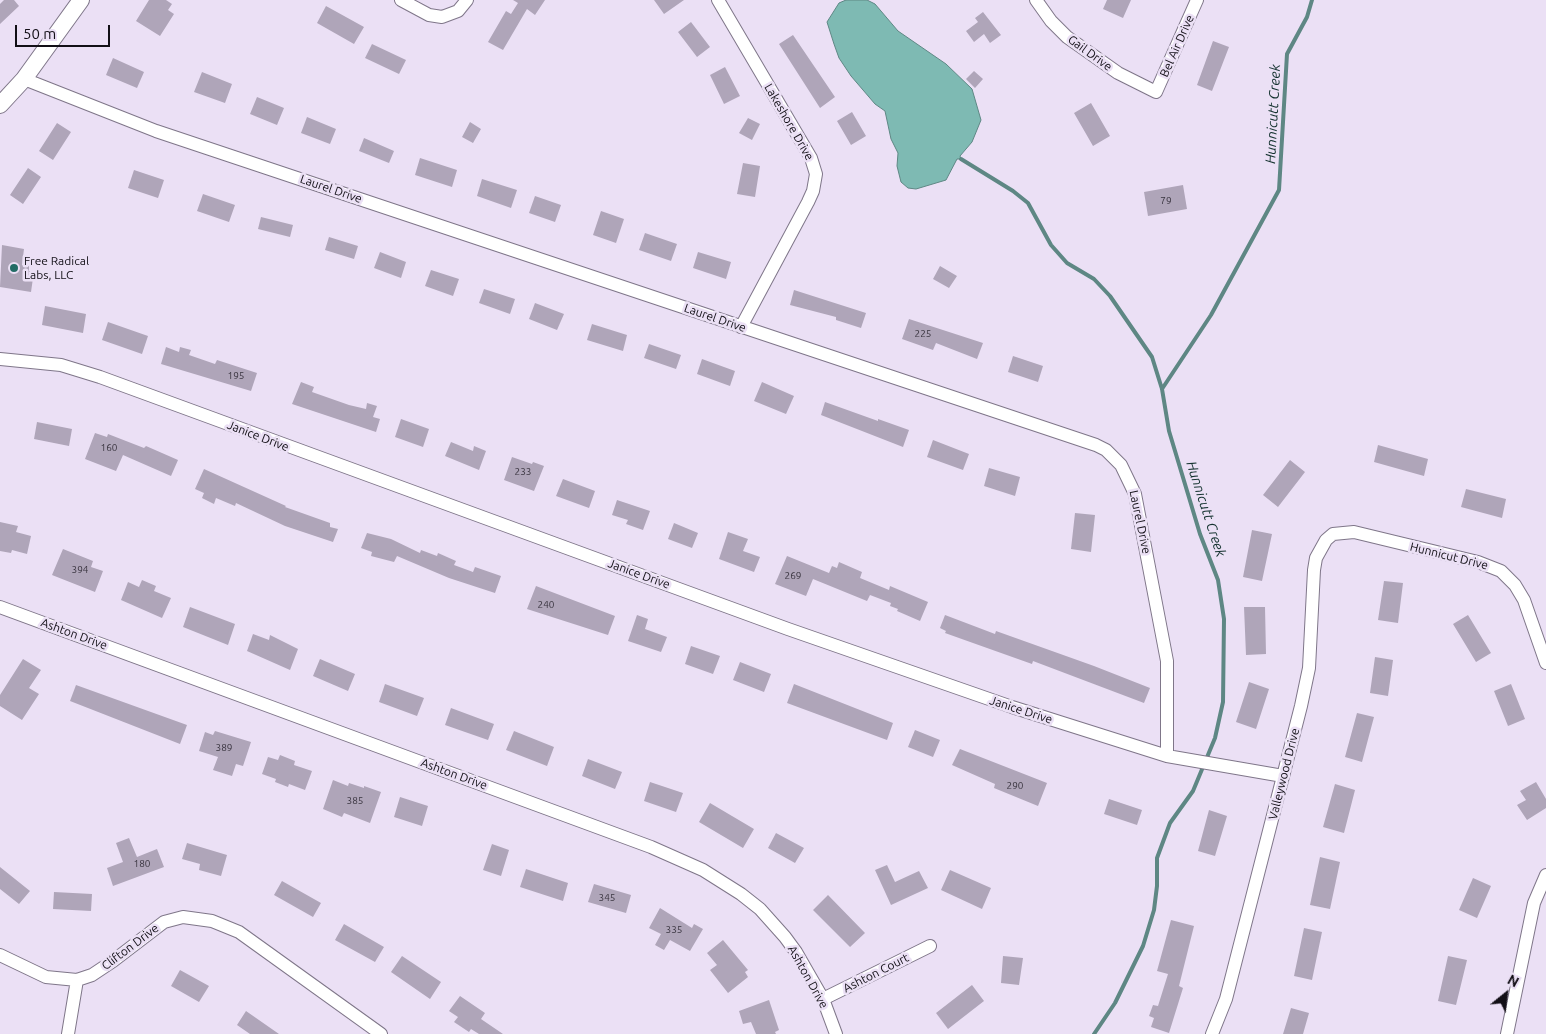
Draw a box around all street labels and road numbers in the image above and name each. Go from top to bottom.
street label: Bel Air Drive [1157,13,1197,79]
street label: Gail Drive [1065,32,1115,74]
street label: Lakeshore Drive [761,81,817,163]
street label: Laurel Drive [298,172,364,206]
street label: Laurel Drive [682,301,748,335]
street label: Janice Drive [225,418,291,454]
street label: Laurel Drive [1126,489,1154,555]
street label: Hunnicut Drive [1408,539,1490,573]
street label: Janice Drive [606,556,672,592]
street label: Ashton Drive [39,615,109,653]
street label: Janice Drive [988,693,1054,727]
street label: Valleywood Drive [1266,727,1302,821]
street label: Ashton Drive [419,755,489,793]
street label: Clifton Drive [99,921,161,973]
street label: Ashton Drive [785,943,831,1011]
street label: Ashton Court [841,950,911,996]

